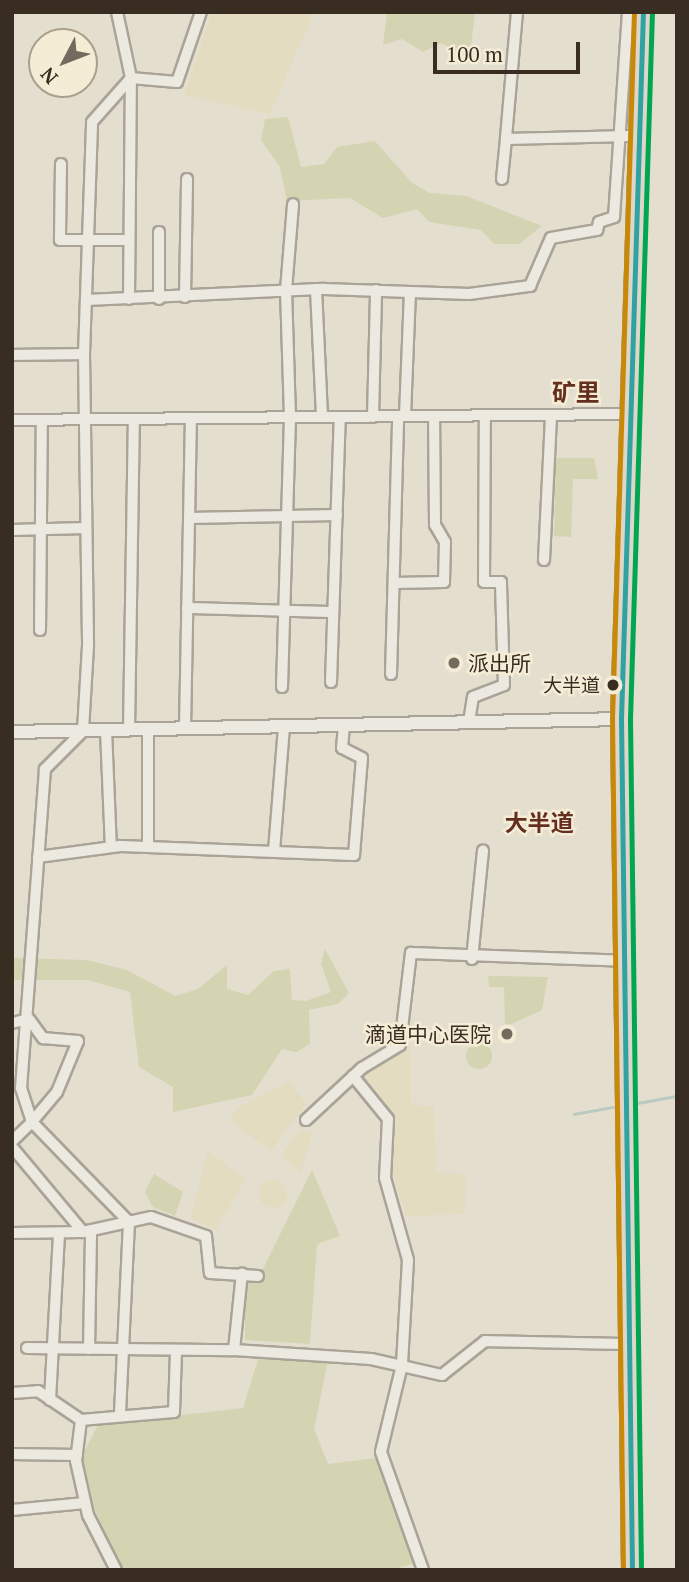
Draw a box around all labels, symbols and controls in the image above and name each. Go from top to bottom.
north arrow [28,28,98,98]
scale bar [437,28,584,72]
text: 100 m [446,40,503,68]
text: N [34,62,63,90]
district label: 矿里 [552,379,600,407]
place label: 派出所 [468,650,531,676]
marker: 派出所 [446,655,462,671]
place label: 大半道 [543,674,600,696]
marker: 大半道 [606,678,620,692]
district label: 大半道 [505,809,573,837]
place label: 滴道中心医院 [365,1021,491,1047]
marker: 滴道中心医院 [497,1024,517,1044]

